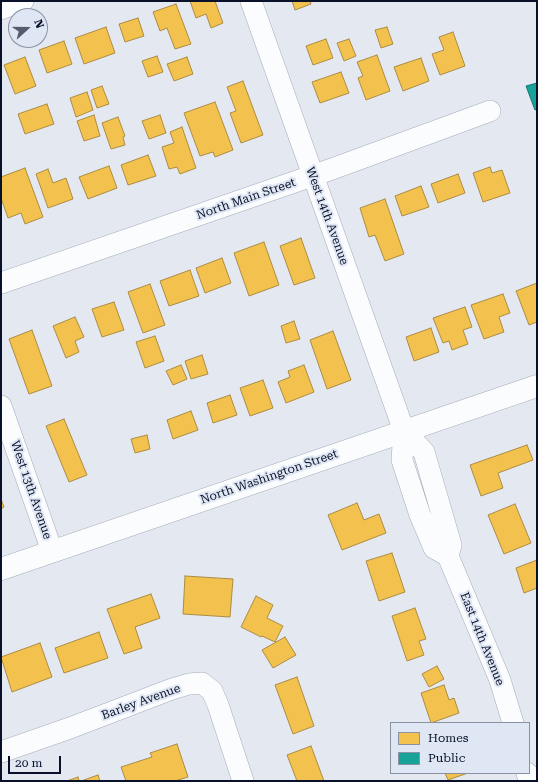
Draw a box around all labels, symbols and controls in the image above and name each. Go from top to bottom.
north arrow [8,8,48,48]
text: N [31,18,46,30]
street label: West 14th Avenue [303,165,351,267]
street label: North Main Street [194,175,298,223]
street label: West 13th Avenue [7,439,55,541]
street label: North Washington Street [198,447,340,507]
street label: East 14th Avenue [457,590,507,688]
street label: Barley Avenue [100,681,182,723]
legend [390,722,530,774]
text: Homes [428,731,468,745]
scale bar [10,748,63,774]
text: Public [428,751,465,765]
text: 20 m [15,756,42,770]

